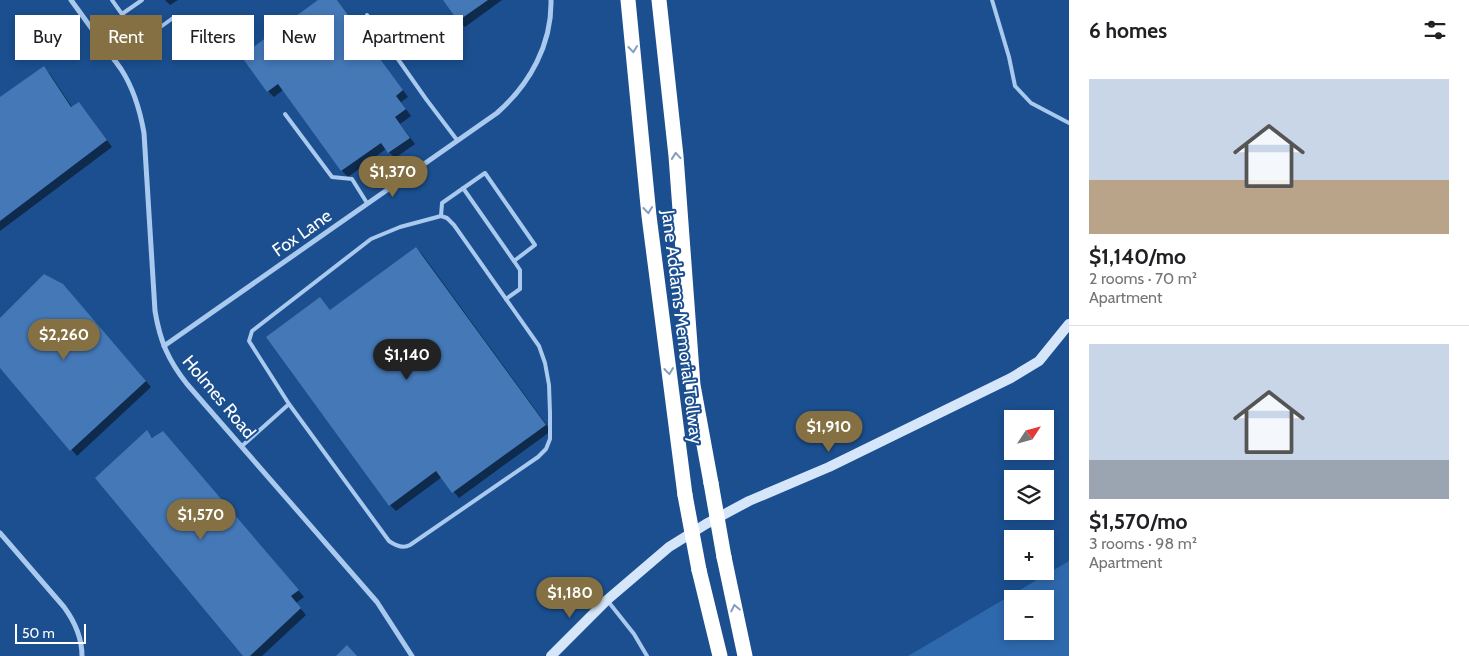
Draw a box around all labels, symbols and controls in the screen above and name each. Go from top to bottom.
chip: Buy [15,15,80,60]
chip: Rent [90,15,162,60]
chip: Filters [172,15,254,60]
chip: New [264,15,334,60]
chip: Apartment [344,15,463,60]
icon: filters [1421,16,1449,44]
text: 6 homes [1089,18,1167,43]
one-way arrow [627,45,638,53]
icon: home [1224,111,1314,201]
one-way arrow [670,152,681,160]
pin: $1,370 [352,156,434,198]
text: $1,370 [370,162,416,181]
street label: Fox Lane [268,205,336,261]
one-way arrow [642,207,653,215]
street label: Jane Addams Memorial Tollway [657,208,707,445]
text: $1,140/mo [1089,244,1186,269]
text: 2 rooms · 70 m² [1089,269,1197,288]
text: Apartment [1089,288,1162,307]
pin: $2,260 [23,318,105,361]
text: $2,260 [39,325,89,344]
pin: $1,140 [366,338,448,381]
text: $1,140 [384,345,430,364]
street label: Holmes Road [178,351,260,443]
one-way arrow [663,368,674,376]
icon: home [1224,377,1314,467]
pin: $1,910 [788,410,870,453]
north arrow [1004,410,1054,460]
map controls [1004,410,1054,640]
text: $1,910 [807,417,851,436]
button: layers [1004,470,1054,520]
pin: $1,570 [160,498,242,541]
text: $1,570 [178,505,224,524]
text: $1,570/mo [1089,509,1187,534]
button: + [1004,530,1054,580]
text: 3 rooms · 98 m² [1089,534,1197,553]
text: Apartment [1089,553,1162,572]
pin: $1,180 [529,576,611,619]
text: $1,180 [547,583,593,602]
button: − [1004,590,1054,640]
one-way arrow [730,604,741,613]
scale bar [15,621,86,644]
text: 50 m [22,624,55,642]

